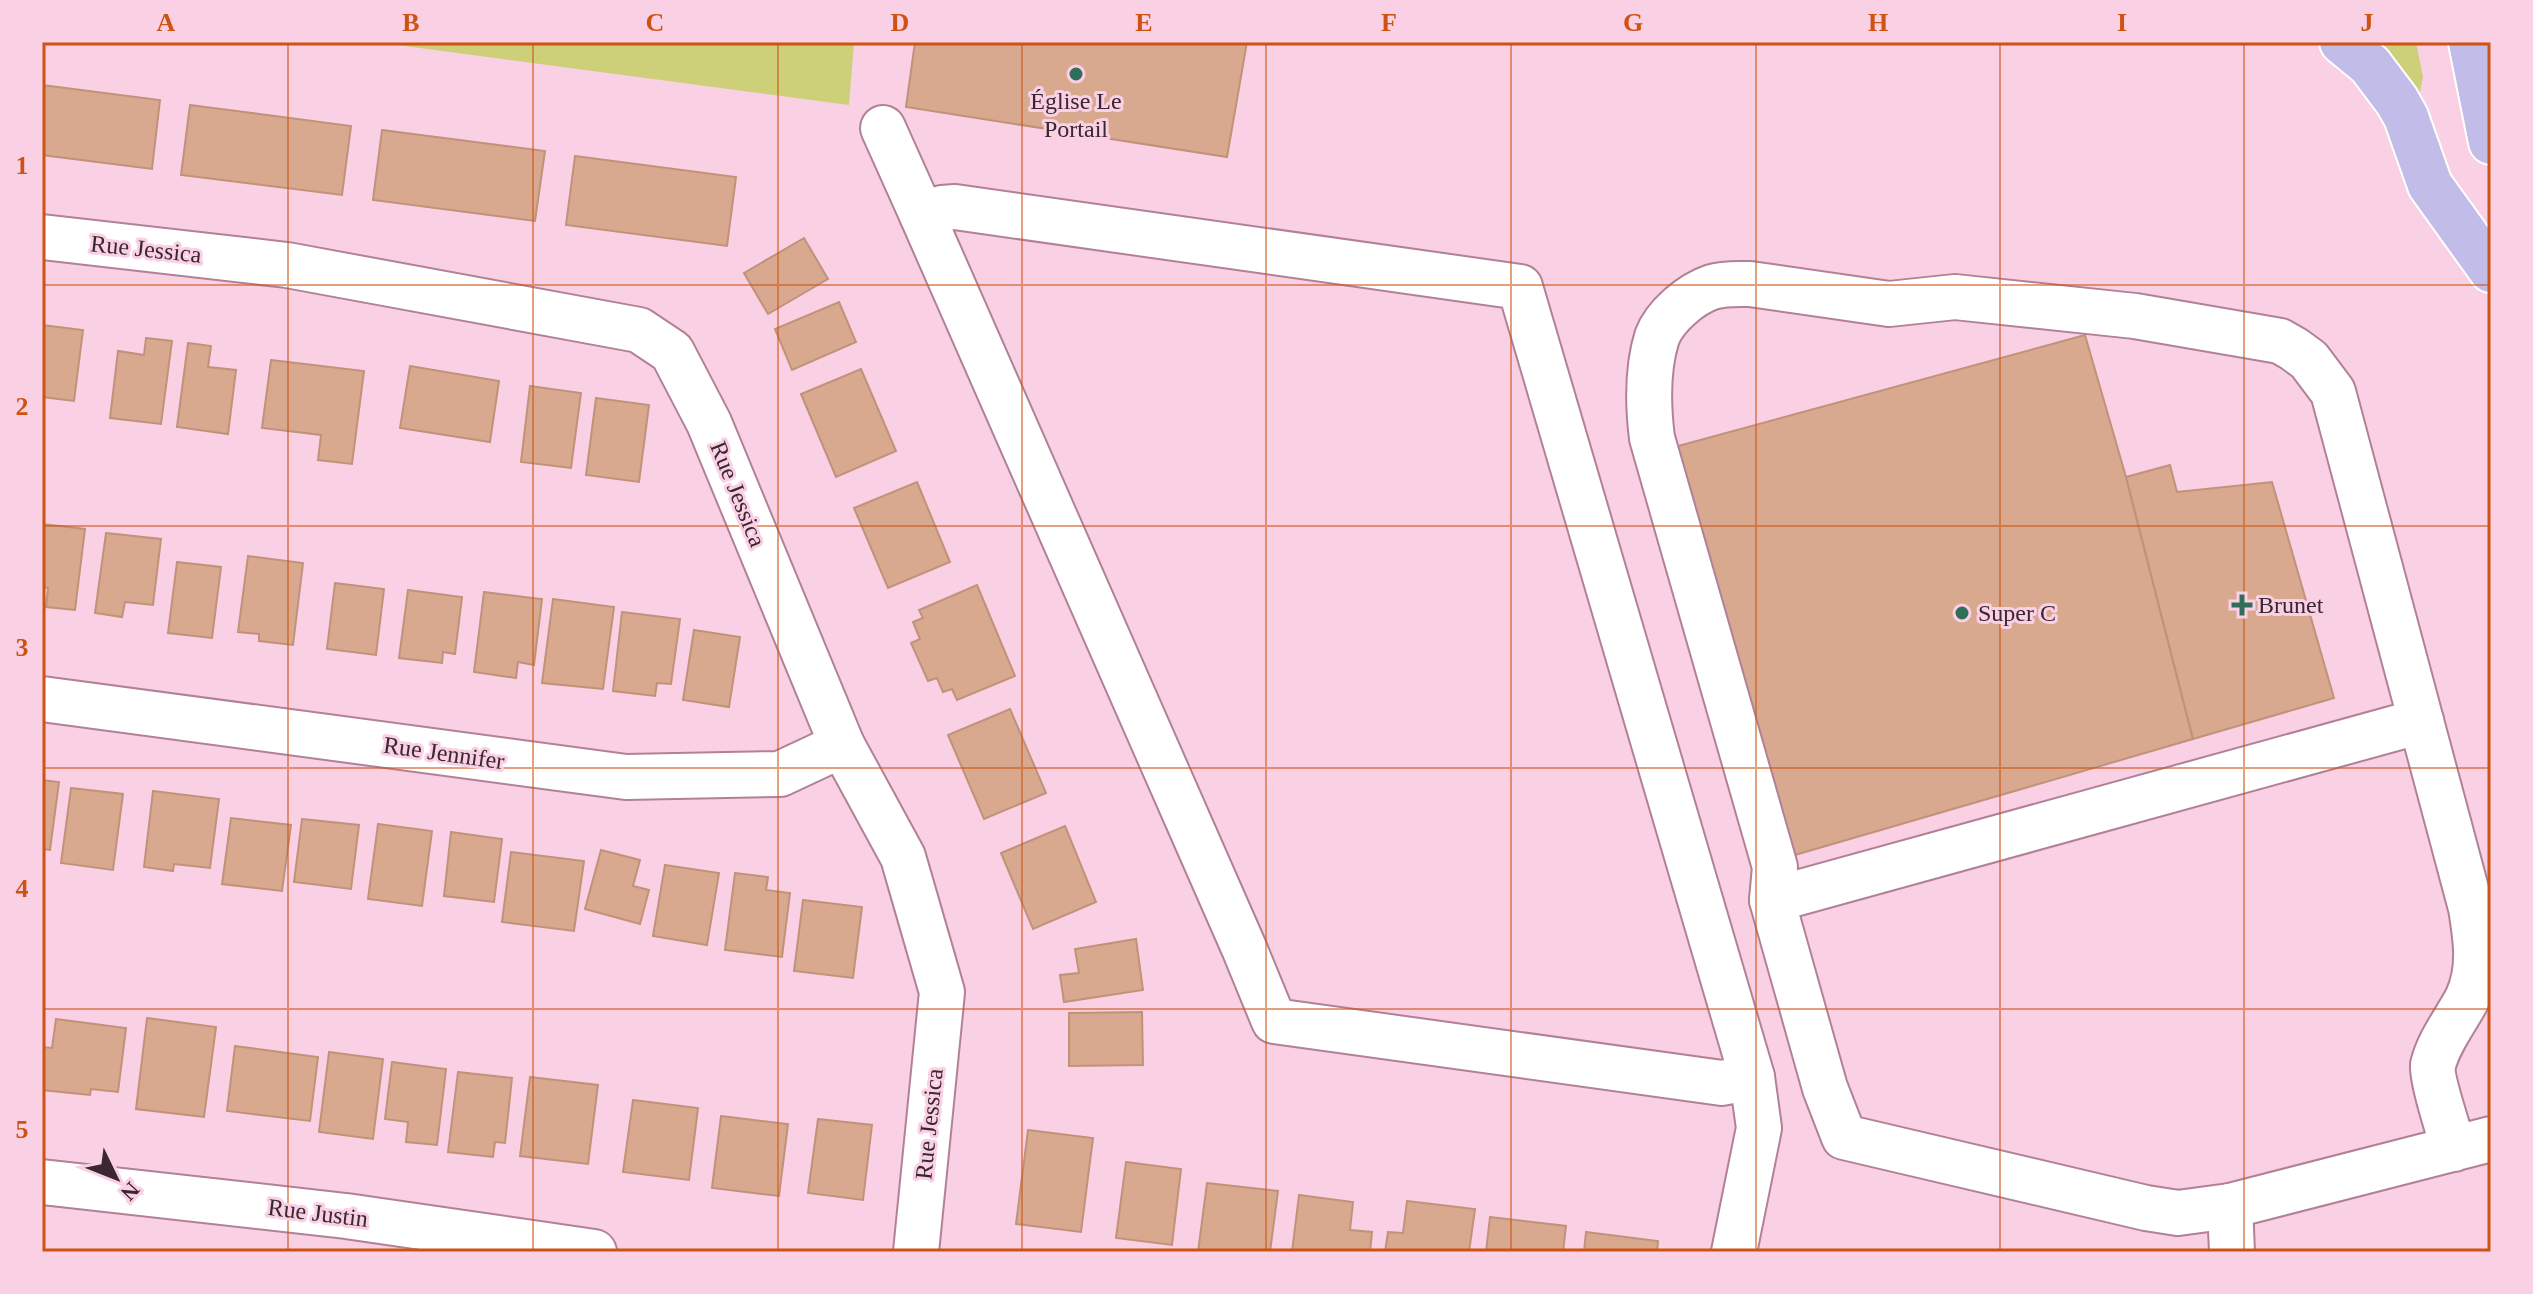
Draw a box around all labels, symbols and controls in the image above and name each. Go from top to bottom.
text: A [157,8,176,37]
text: B [402,8,420,37]
text: C [646,8,664,37]
text: D [891,8,909,37]
text: E [1135,8,1153,37]
text: F [1381,8,1397,37]
text: G [1623,8,1643,37]
text: H [1868,8,1888,37]
text: I [2117,8,2127,37]
text: J [2361,8,2374,37]
marker: Église Le Portail [1067,65,1085,83]
place label: Église Le Portail [1030,88,1122,142]
text: 1 [16,151,29,180]
street label: Rue Jessica [89,230,203,268]
text: 2 [16,392,29,421]
street label: Rue Jessica [705,438,771,551]
place label: Brunet [2258,592,2324,618]
marker: Brunet [2233,596,2251,614]
place label: Super C [1978,600,2056,626]
marker: Super C [1953,604,1971,622]
text: 3 [16,633,29,662]
street label: Rue Jennifer [382,732,506,774]
text: 4 [16,874,29,903]
street label: Rue Jessica [910,1067,948,1181]
text: 5 [16,1115,29,1144]
north arrow [76,1138,156,1218]
text: N [116,1177,145,1206]
street label: Rue Justin [266,1194,370,1232]

